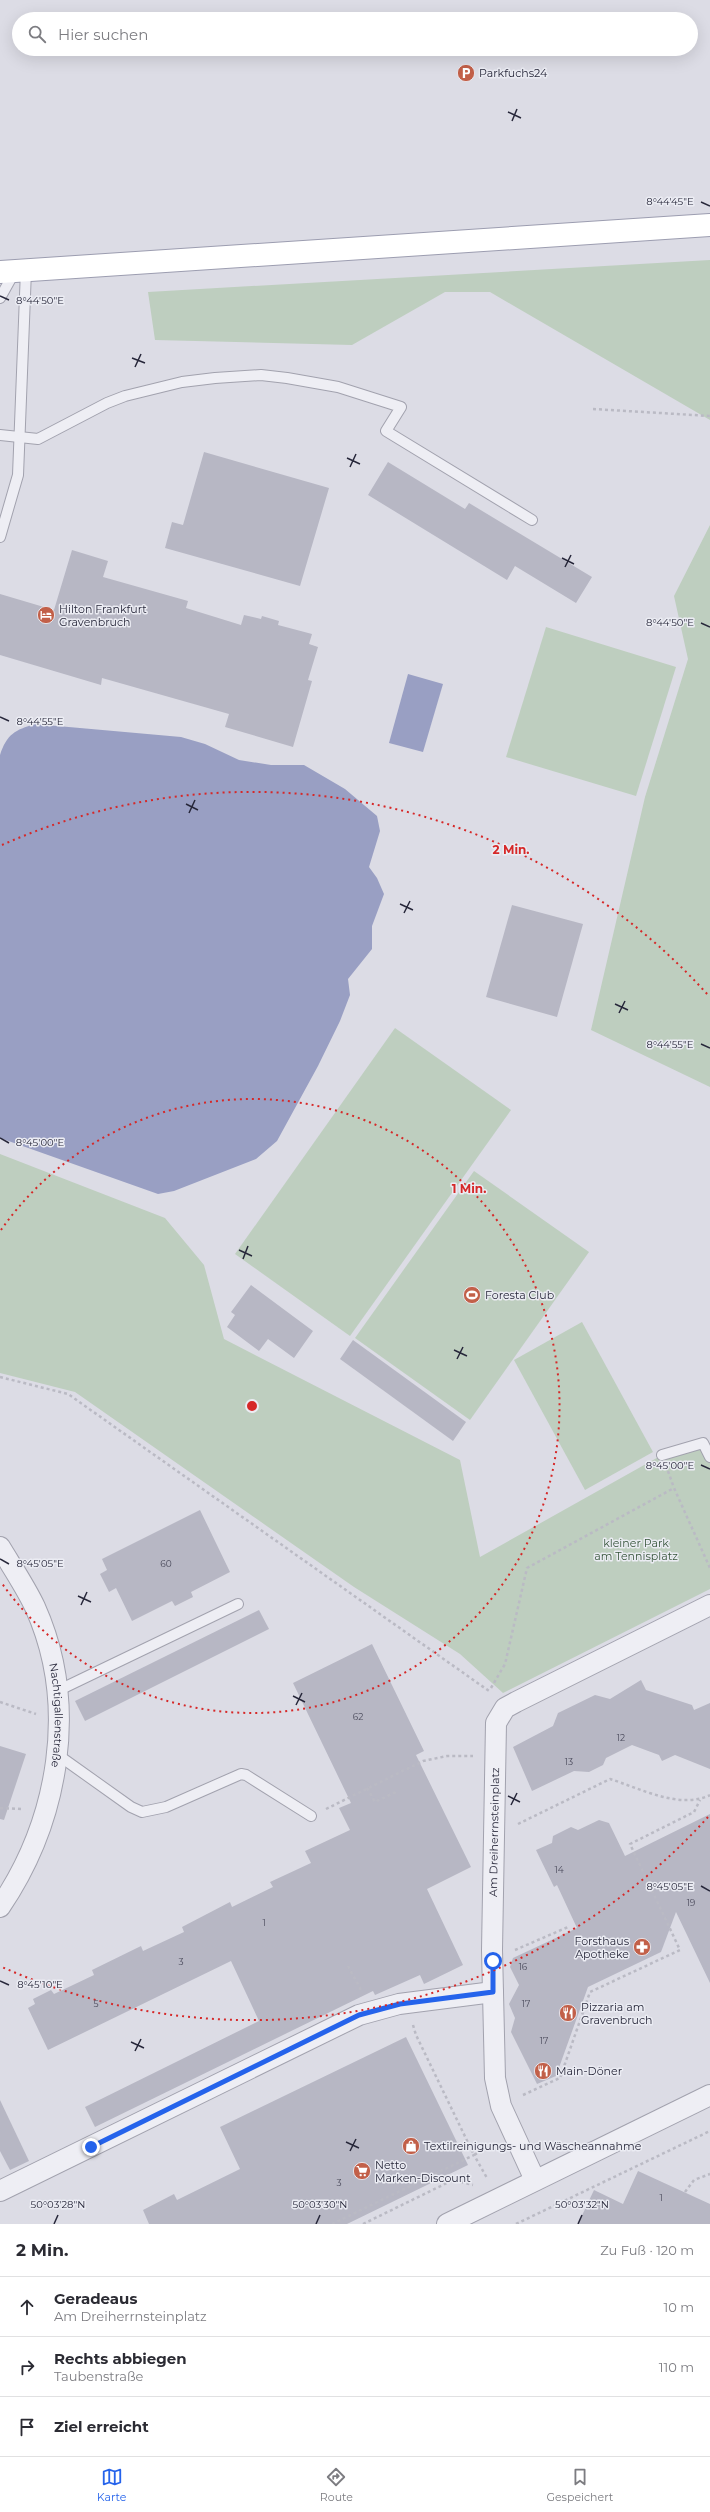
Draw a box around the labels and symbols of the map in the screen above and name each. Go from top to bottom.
parking icon: Parkfuchs24 [456,63,476,83]
place label: Parkfuchs24 [479,66,548,80]
text: 8°44'45"E [646,195,694,208]
text: 8°44'50"E [16,294,64,307]
place label: Hilton Frankfurt Gravenbruch [59,602,147,629]
hotel icon: Hilton Frankfurt Gravenbruch [36,605,56,625]
text: 8°44'50"E [646,616,694,629]
text: 8°44'55"E [17,715,64,728]
text: 2 Min. [493,842,529,857]
text: 8°44'55"E [647,1038,694,1051]
text: 8°45'00"E [16,1136,64,1149]
text: 1 Min. [452,1181,486,1196]
sports icon: Foresta Club [462,1285,482,1305]
place label: Foresta Club [485,1288,554,1302]
centre of rings [245,1399,259,1413]
text: 8°45'00"E [646,1459,694,1472]
park label: kleiner Park am Tennisplatz [594,1536,678,1563]
text: 8°45'05"E [16,1557,64,1570]
house number: 60 [160,1558,172,1569]
street label: Nachtigallenstraße [46,1662,66,1769]
house number: 62 [353,1711,363,1722]
house number: 12 [617,1732,625,1743]
house number: 13 [565,1756,573,1767]
street label: Am Dreiherrnsteinplatz [486,1767,502,1897]
house number: 14 [554,1864,564,1875]
text: 8°45'05"E [646,1880,694,1893]
house number: 19 [687,1897,696,1908]
house number: 1 [262,1917,266,1928]
place label: Forsthaus Apotheke [574,1934,630,1961]
pharmacy icon: Forsthaus Apotheke [632,1937,652,1957]
route start [484,1952,502,1970]
house number: 3 [178,1956,184,1967]
house number: 16 [519,1961,528,1972]
text: 8°45'10"E [17,1978,63,1991]
house number: 5 [93,1998,99,2009]
house number: 17 [522,1998,530,2009]
place label: Pizzaria am Gravenbruch [581,2000,653,2027]
restaurant icon: Pizzaria am Gravenbruch [558,2003,578,2023]
house number: 17 [540,2035,548,2046]
restaurant icon: Main-Döner [533,2061,553,2081]
place label: Main-Döner [556,2064,622,2078]
shop icon: Textilreinigungs- und Wäscheannahme [401,2136,421,2156]
route end [82,2138,100,2156]
place label: Textilreinigungs- und Wäscheannahme [424,2139,642,2153]
place label: Netto Marken-Discount [375,2158,471,2185]
supermarket icon: Netto Marken-Discount [352,2161,372,2181]
house number: 3 [336,2177,342,2188]
house number: 1 [659,2192,663,2203]
text: 50°03'28"N [31,2198,85,2211]
text: 50°03'30"N [293,2198,347,2211]
text: 50°03'32"N [555,2198,609,2211]

